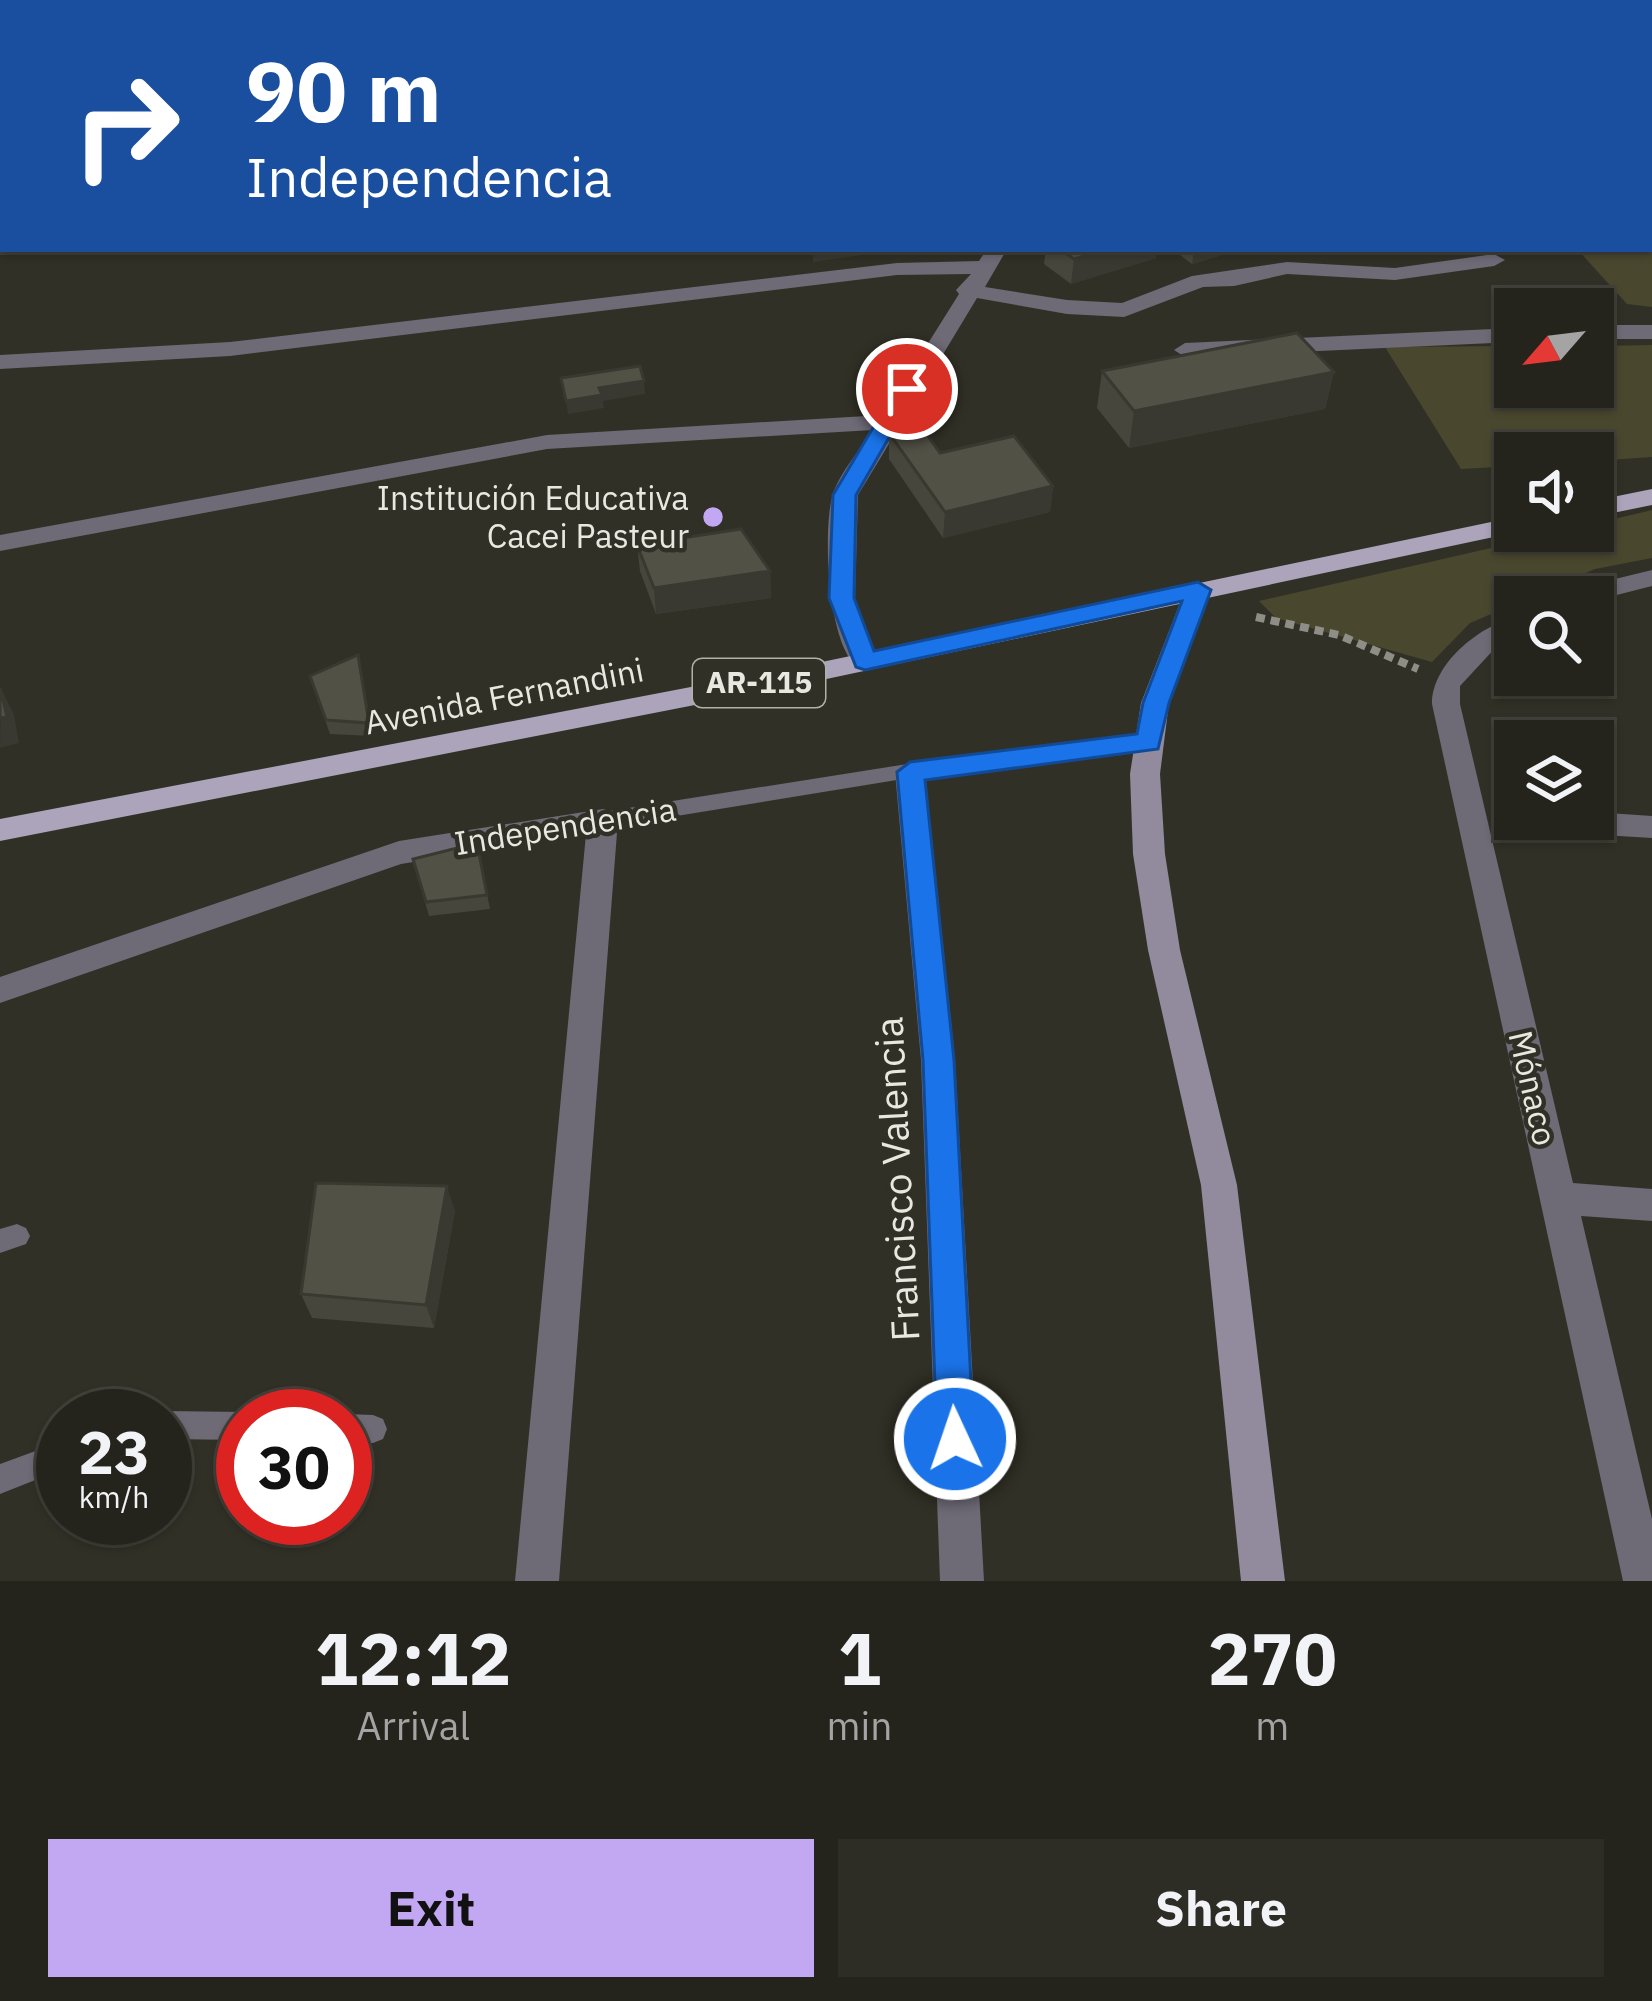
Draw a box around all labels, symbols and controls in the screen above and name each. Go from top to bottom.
text: 90 m [246,36,442,145]
icon: right [48,48,204,204]
text: Independencia [246,142,612,212]
north arrow [1494,288,1614,408]
map controls [1494,288,1614,840]
pin [856,338,958,440]
icon: arrive [874,356,940,422]
button: sound [1494,432,1614,552]
place label: Institución Educativa Cacei Pasteur [377,476,689,557]
marker: Institución Educativa Cacei Pasteur [700,504,726,530]
button: search [1494,576,1614,696]
street label: Avenida Fernandini [361,647,647,744]
road number: AR-115 [693,659,825,707]
button: layers [1494,720,1614,840]
street label: Independencia [451,787,679,864]
street label: Francisco Valencia [863,1016,930,1342]
street label: Mónaco [1499,1026,1568,1149]
position arrow [892,1376,1018,1502]
speed limit sign: 30 [216,1389,372,1545]
text: 23 [78,1412,150,1491]
text: km/h [79,1477,149,1516]
text: 12:12 [315,1611,512,1705]
text: 1 [838,1611,881,1705]
text: 270 [1207,1611,1337,1705]
text: Arrival [356,1700,470,1751]
text: min [827,1700,892,1751]
text: m [1255,1700,1289,1751]
button: Exit [48,1839,814,1977]
button: Share [838,1839,1604,1977]

